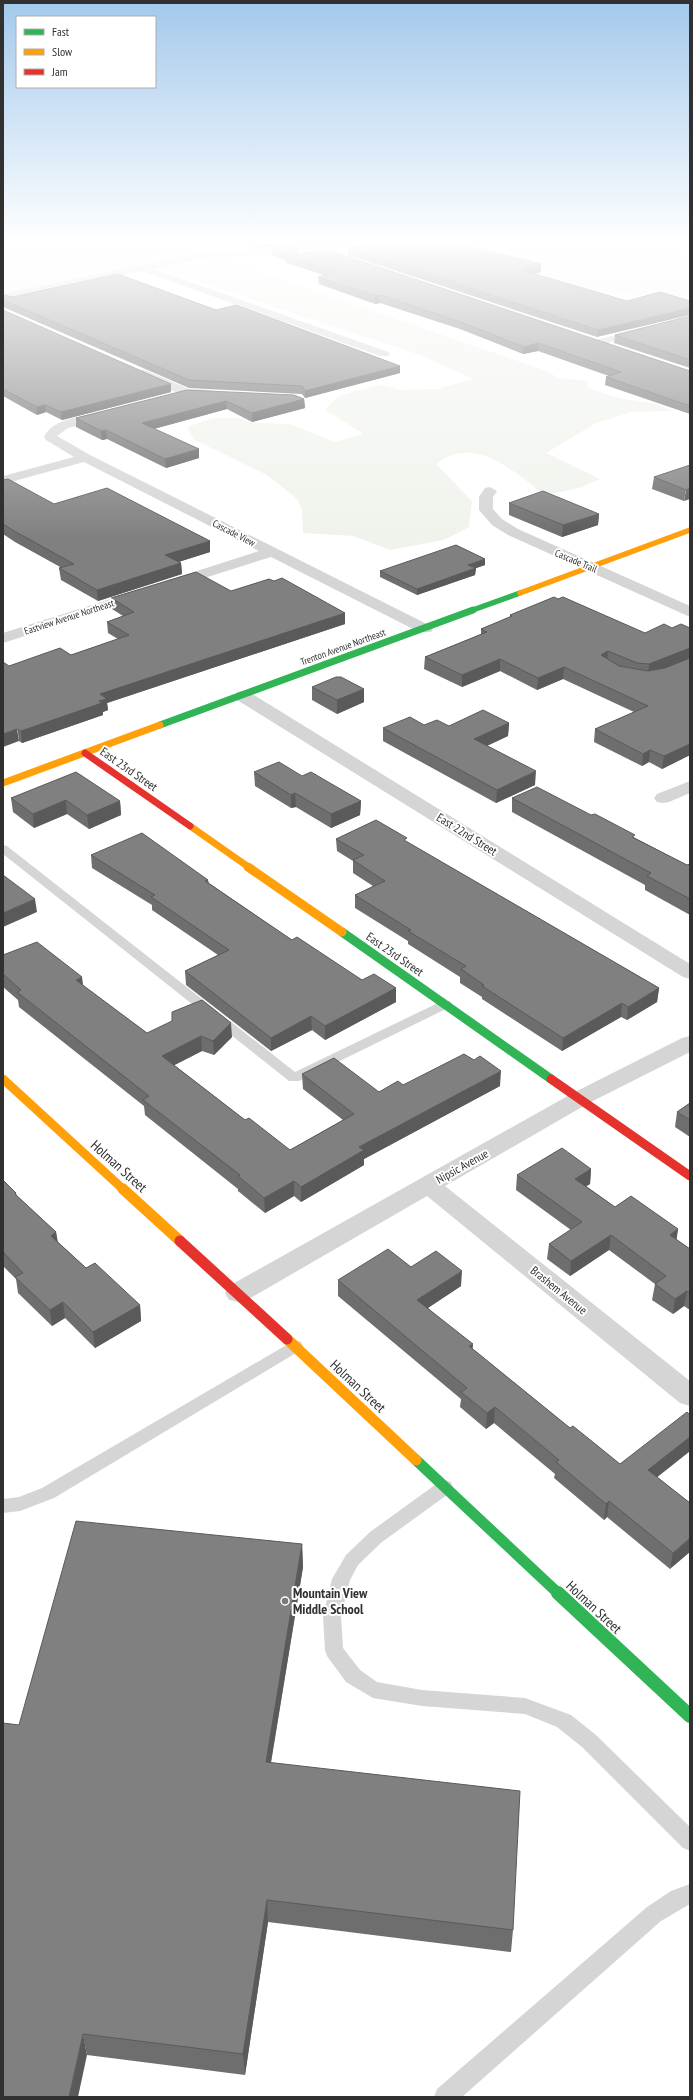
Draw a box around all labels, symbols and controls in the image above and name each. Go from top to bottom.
legend [16,16,156,88]
text: Fast [52,24,70,39]
text: Slow [52,44,73,59]
text: Jam [51,64,68,79]
street label: Cascade View [210,517,258,549]
street label: Cascade Trail [553,546,600,576]
street label: Eastview Avenue Northeast [23,596,116,638]
street label: Trenton Avenue Northeast [299,625,388,668]
street label: East 23rd Street [97,744,161,795]
street label: East 22nd Street [434,809,501,859]
street label: East 23rd Street [363,929,427,980]
street label: Holman Street [87,1136,151,1196]
street label: Nipsic Avenue [433,1145,491,1187]
street label: Brashem Avenue [528,1263,590,1317]
street label: Holman Street [326,1356,390,1416]
street label: Holman Street [562,1577,626,1637]
place label: Mountain View Middle School [293,1584,368,1618]
marker: Mountain View Middle School [280,1596,290,1606]

